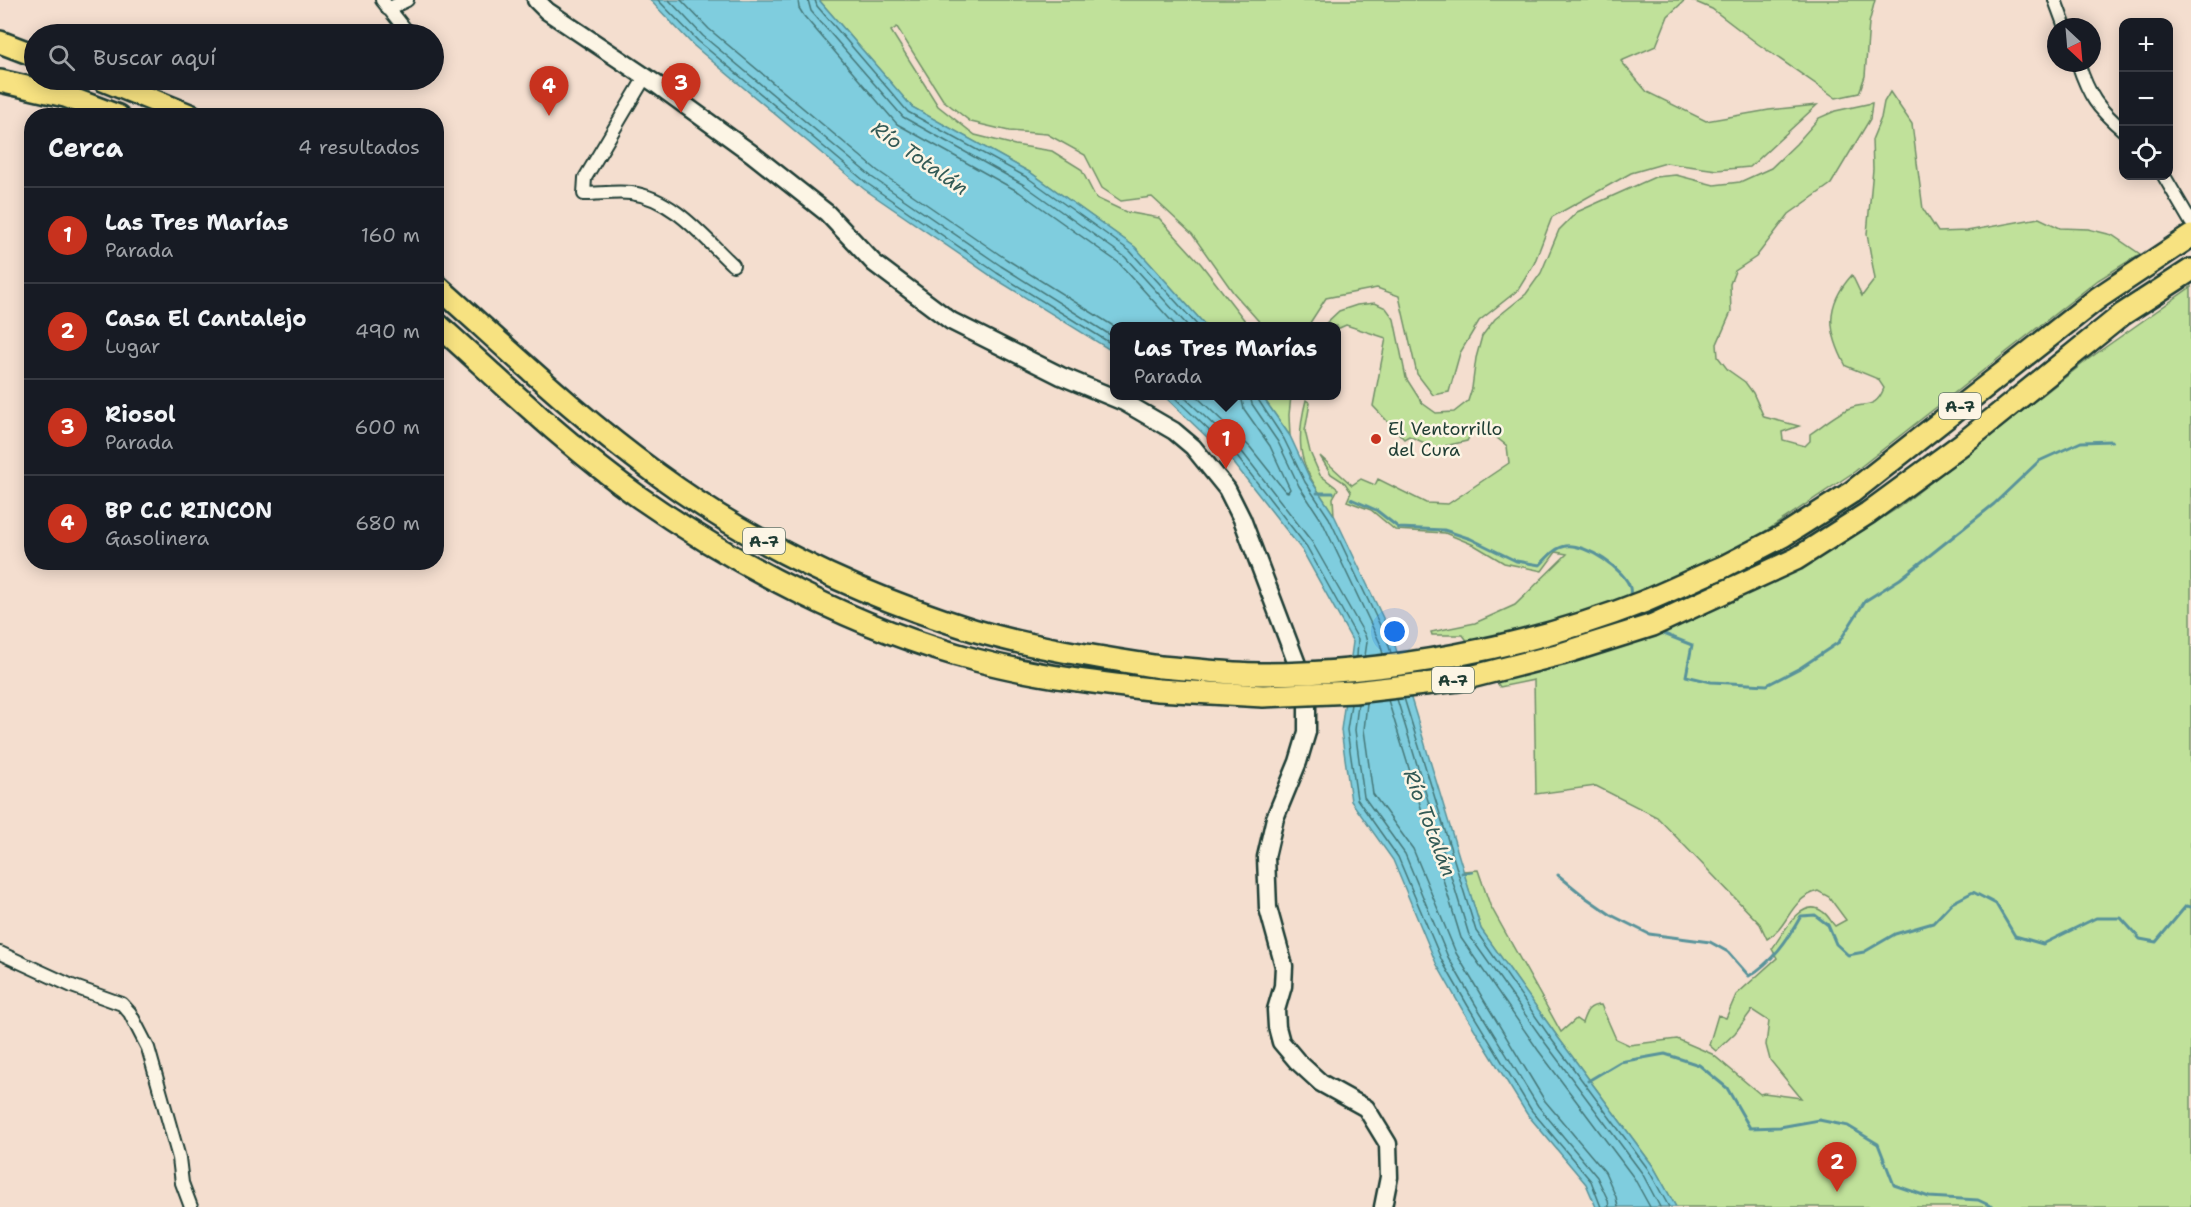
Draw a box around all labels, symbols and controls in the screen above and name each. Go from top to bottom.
north arrow [2047,18,2101,72]
map controls [2119,18,2173,180]
button: + [2119,18,2173,72]
search box [24,24,444,90]
icon: search [45,41,78,74]
text: Buscar aquí [93,43,216,72]
pin: 3 [662,63,700,113]
pin: 4 [530,66,568,116]
button: − [2119,72,2173,126]
water label: Río Totalán [866,115,974,201]
button: locate [2119,126,2173,180]
text: Cerca [48,130,123,165]
text: 4 resultados [298,134,420,160]
text: Las Tres Marías [105,208,289,237]
text: 1 [63,222,72,248]
text: 160 m [361,222,420,248]
text: Parada [105,237,173,263]
text: Casa El Cantalejo [105,304,307,333]
text: 2 [61,318,75,344]
text: 490 m [355,318,420,344]
popup [1110,322,1341,400]
text: Lugar [105,333,161,359]
text: Las Tres Marías [1134,334,1317,363]
text: Parada [1134,363,1202,389]
road number: A-7 [1939,393,1981,419]
text: Riosol [105,400,176,429]
text: 3 [61,414,75,440]
text: 600 m [355,414,420,440]
place label: El Ventorrillo del Cura [1388,417,1502,462]
pin: 1 [1206,420,1246,469]
text: Parada [105,429,173,455]
marker: El Ventorrillo del Cura [1369,432,1383,446]
text: BP C.C RINCON [105,496,272,525]
text: 4 [61,510,75,536]
text: 680 m [355,510,420,536]
text: Gasolinera [105,525,209,551]
road number: A-7 [743,528,785,554]
your location [1380,617,1409,646]
road number: A-7 [1432,667,1474,693]
water label: Río Totalán [1398,766,1462,880]
pin: 2 [1818,1142,1856,1192]

